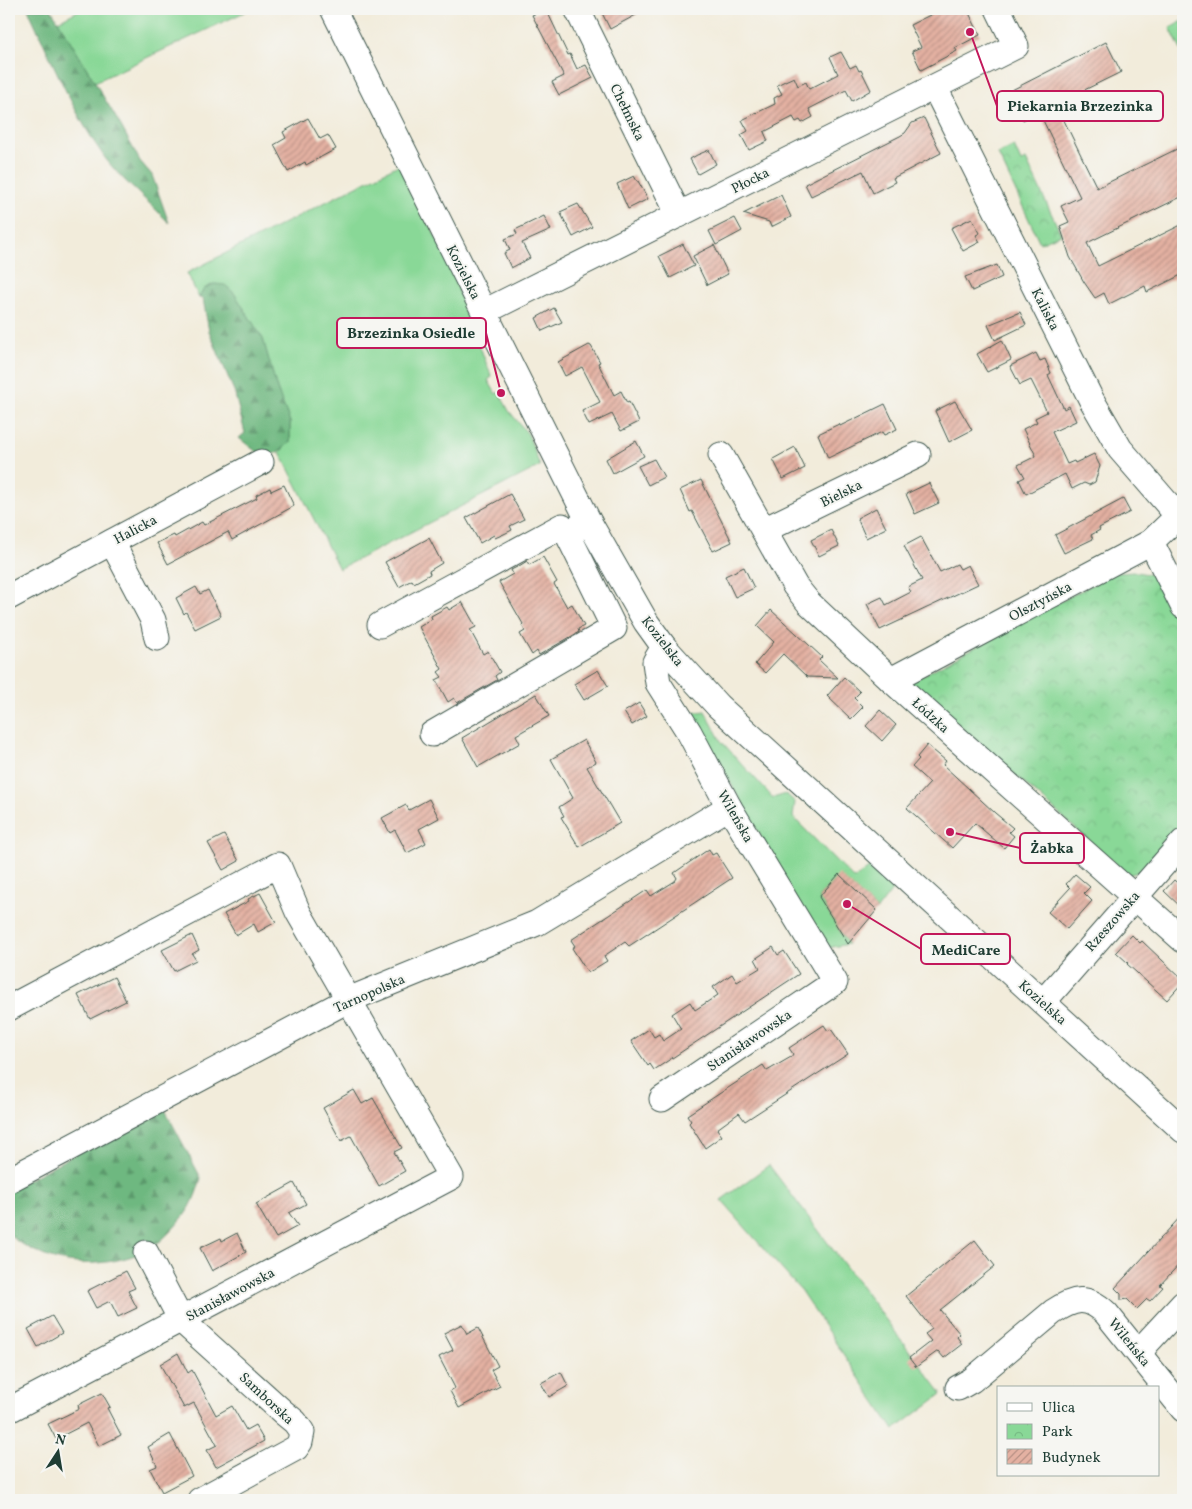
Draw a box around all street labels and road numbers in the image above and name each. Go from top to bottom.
street label: Chełmska [605,81,649,144]
street label: Płocka [728,164,773,199]
street label: Kozielska [441,242,485,303]
street label: Kaliska [1026,285,1063,334]
street label: Bielska [818,476,866,513]
street label: Halicka [111,511,161,550]
street label: Olsztyńska [1006,578,1076,627]
street label: Kozielska [636,613,687,671]
street label: Łódzka [907,694,953,738]
street label: Wileńska [712,787,757,846]
street label: Rzeszowska [1081,887,1145,957]
street label: Tarnopolska [331,970,408,1019]
street label: Kozielska [1014,976,1070,1030]
street label: Stanisławowska [704,1006,796,1077]
street label: Stanisławowska [183,1264,279,1327]
street label: Wileńska [1103,1315,1154,1371]
street label: Samborska [234,1369,298,1429]

